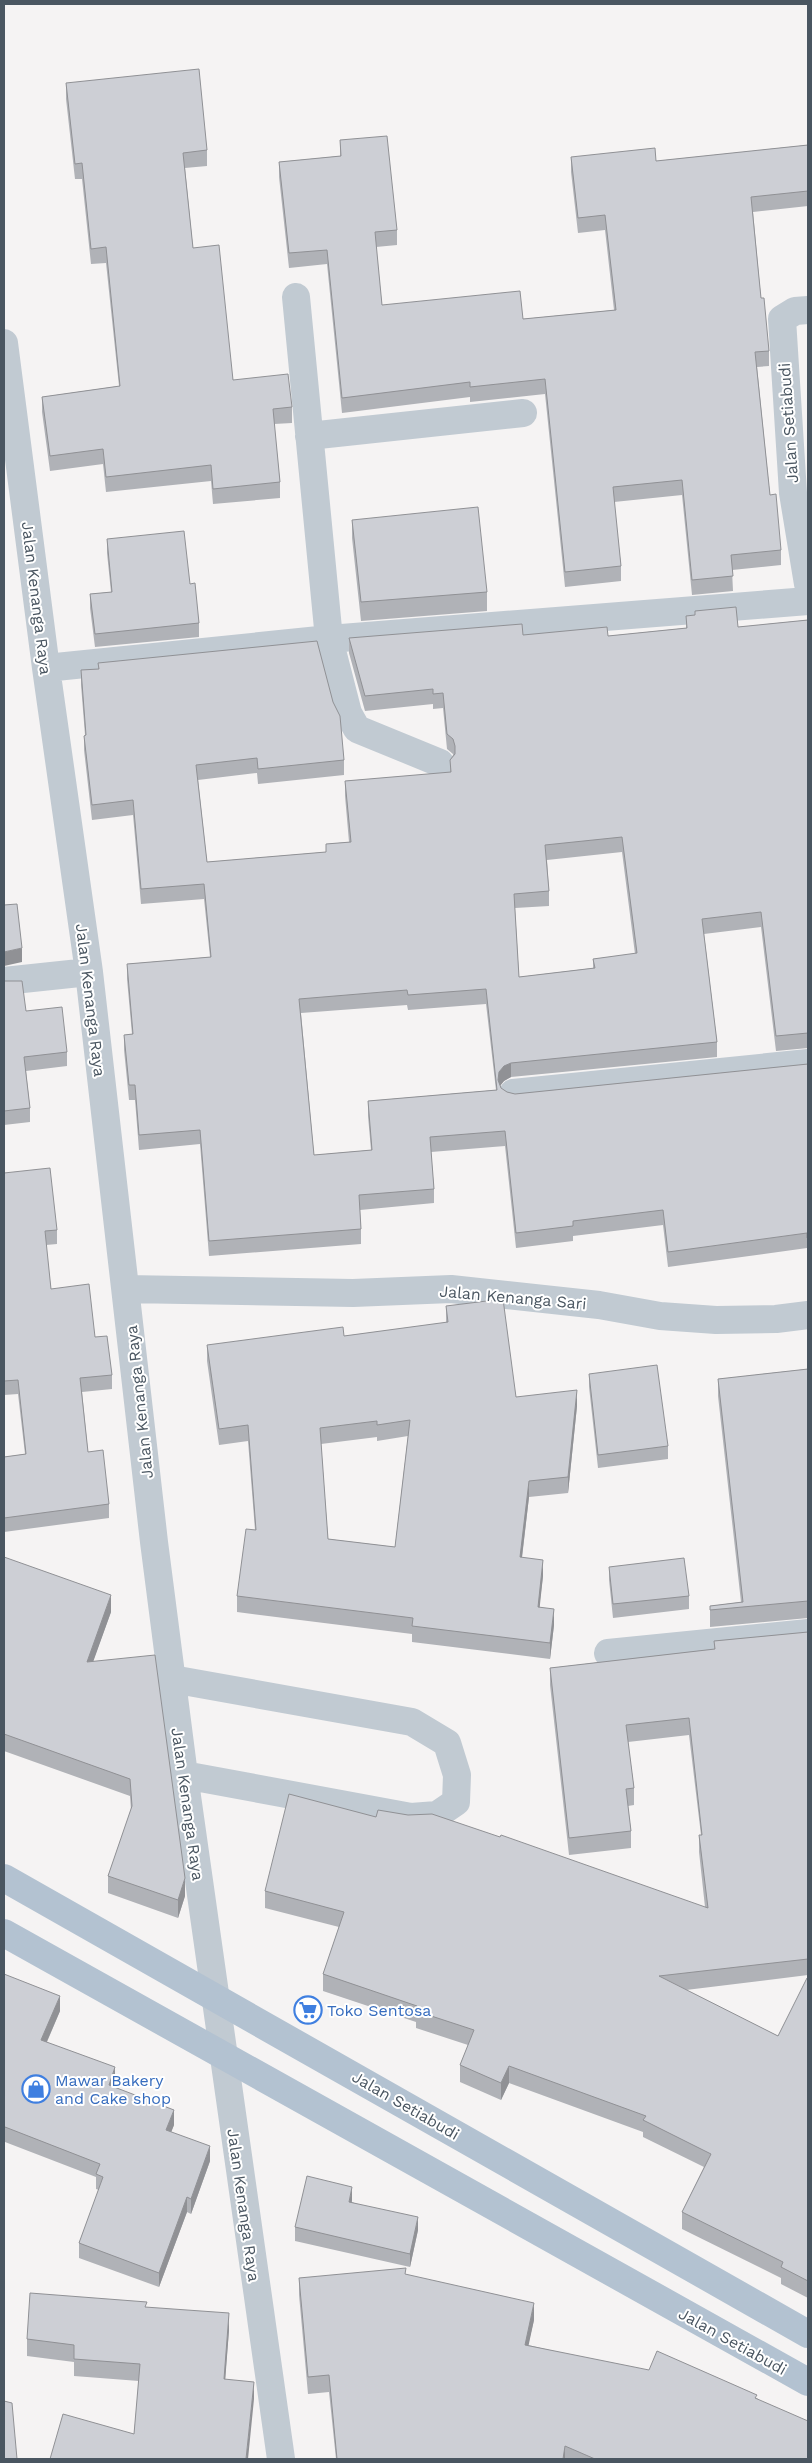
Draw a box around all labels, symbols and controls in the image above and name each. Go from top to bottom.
street label: Jalan Setiabudi [775,362,802,484]
street label: Jalan Kenanga Raya [18,520,55,676]
street label: Jalan Kenanga Raya [72,922,109,1078]
street label: Jalan Kenanga Sari [439,1282,587,1313]
street label: Jalan Kenanga Raya [122,1324,157,1480]
street label: Jalan Kenanga Raya [167,1726,208,1882]
supermarket icon: Toko Sentosa [293,1995,323,2025]
place label: Toko Sentosa [327,2001,431,2020]
street label: Jalan Setiabudi [349,2067,463,2144]
place label: Mawar Bakery and Cake shop [55,2071,171,2108]
shop icon: Mawar Bakery and Cake shop [21,2074,51,2104]
street label: Jalan Kenanga Raya [223,2127,264,2283]
street label: Jalan Setiabudi [675,2304,790,2379]

